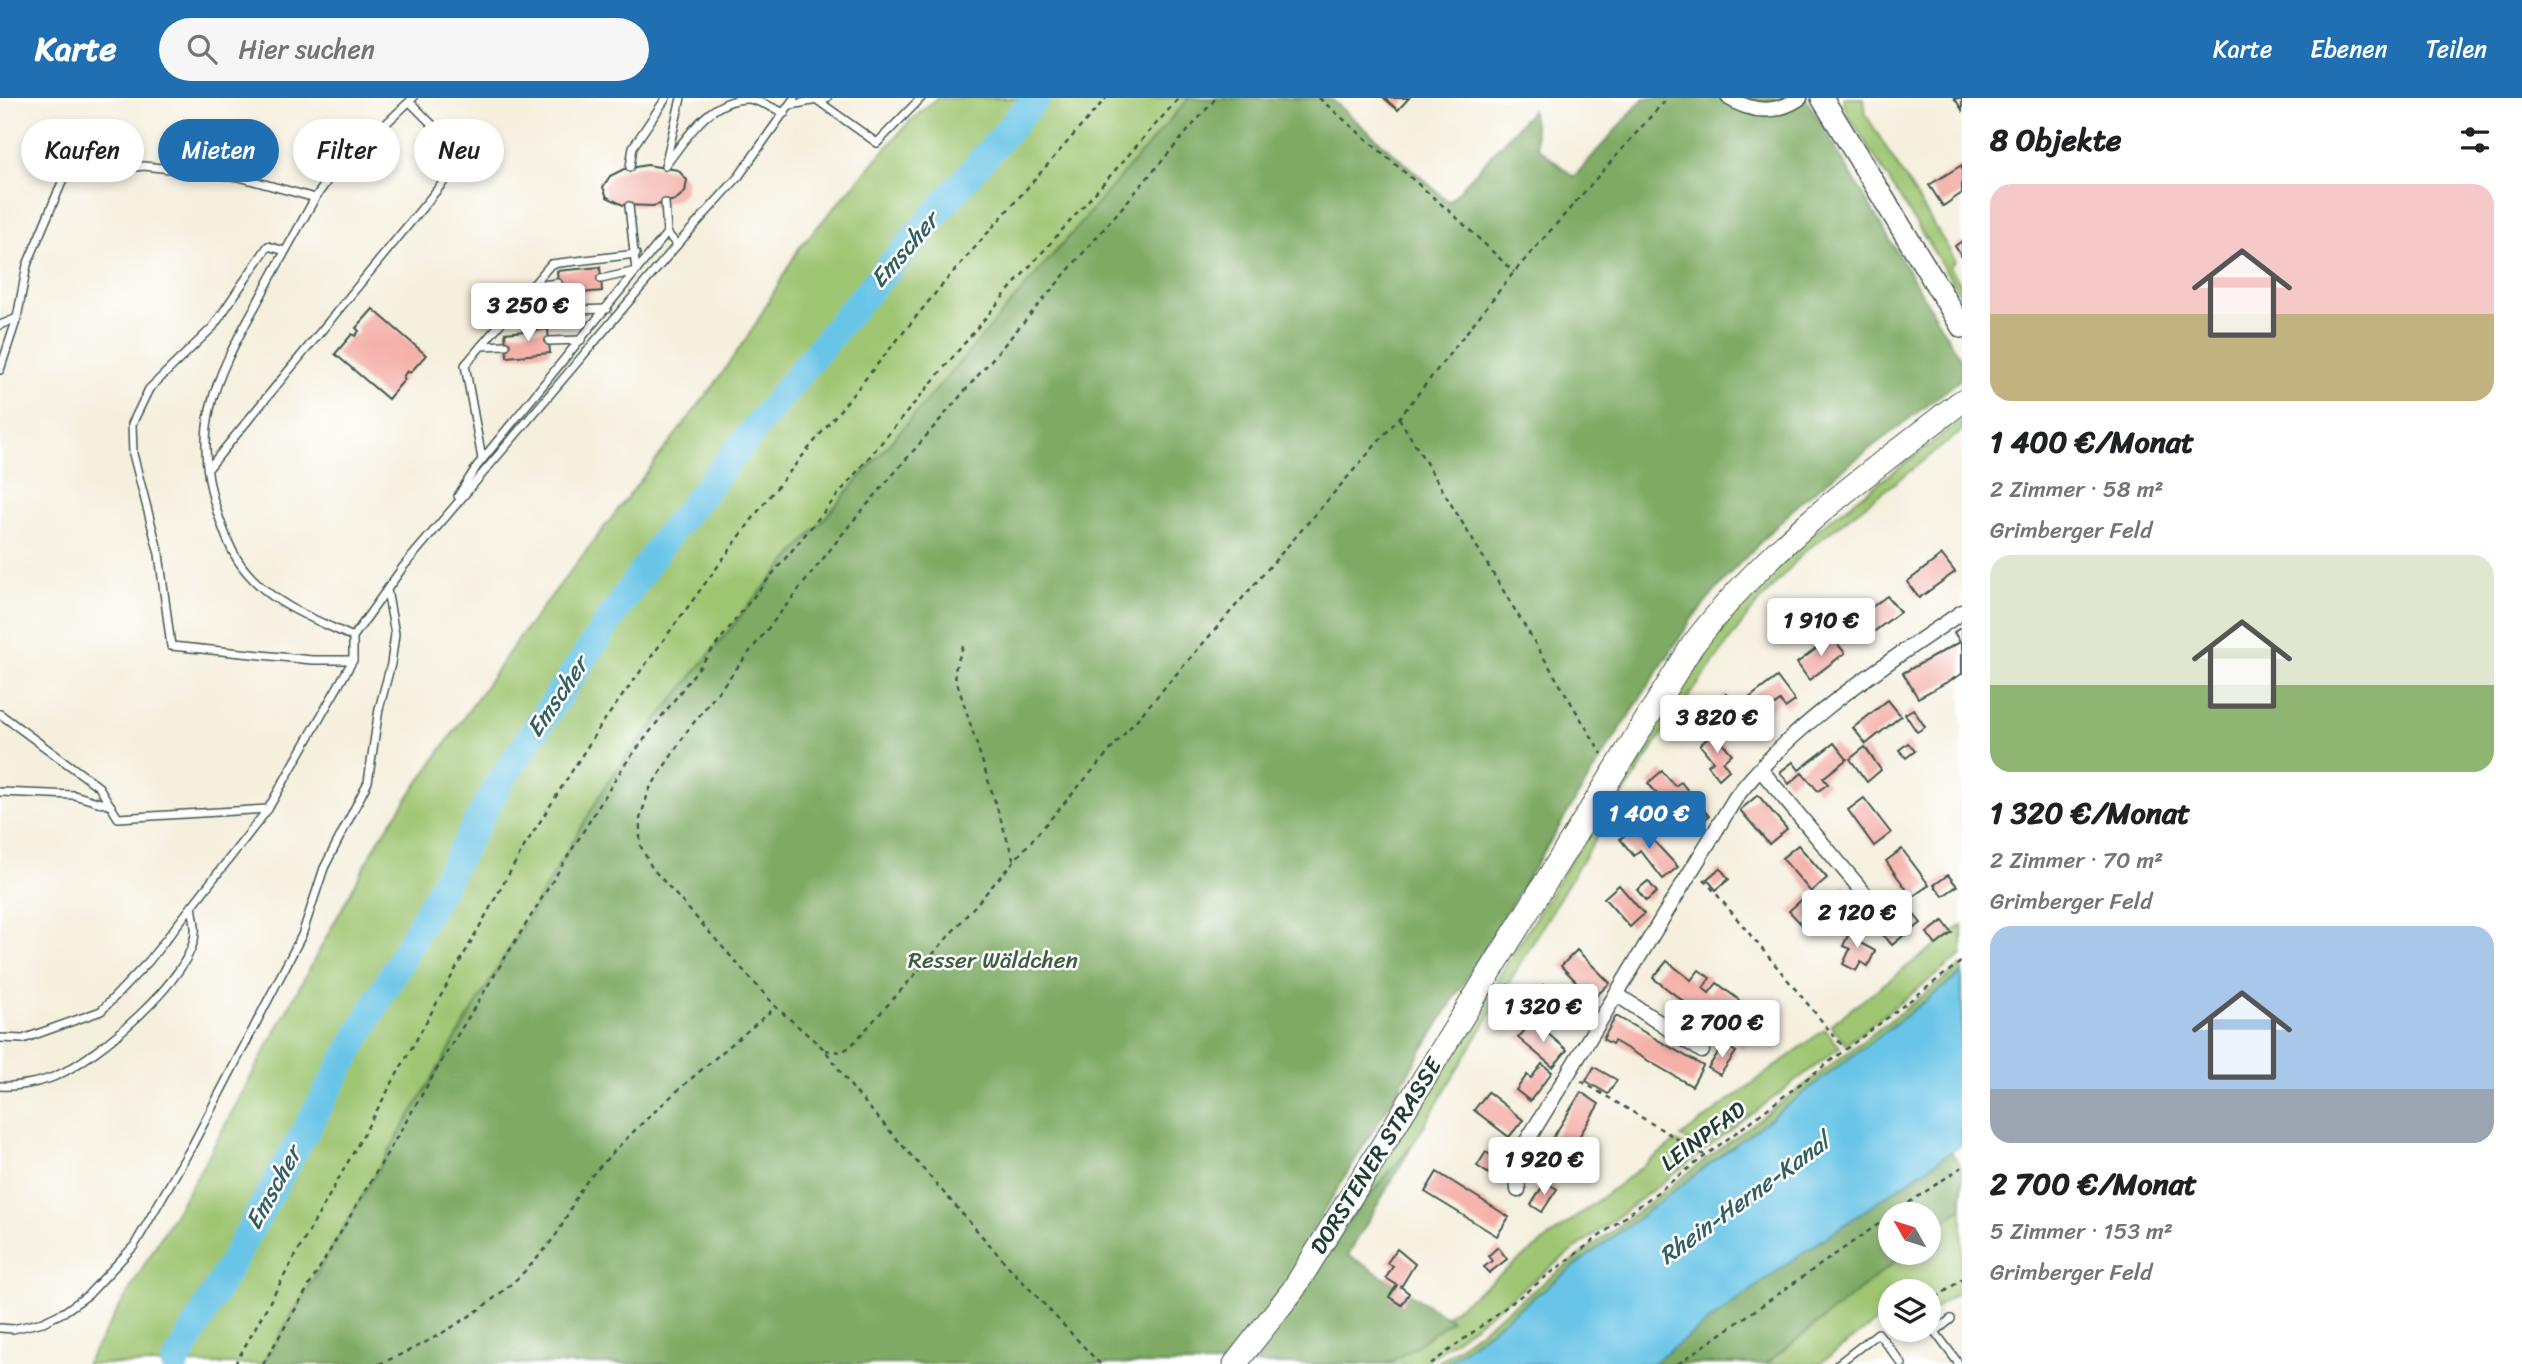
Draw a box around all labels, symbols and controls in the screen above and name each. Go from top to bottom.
search box [159,18,649,81]
text: Karte [35,20,117,78]
text: Hier suchen [239,26,375,72]
text: Karte [2213,28,2272,70]
text: Ebenen [2310,28,2388,70]
text: Teilen [2426,28,2487,70]
icon: search [183,30,221,68]
text: 8 Objekte [1990,113,2121,167]
chip: Kaufen [21,119,144,182]
chip: Mieten [158,119,279,182]
chip: Filter [293,119,400,182]
chip: Neu [414,119,504,182]
icon: filters [2456,121,2494,159]
water label: Emscher [859,199,952,298]
icon: home [2179,230,2305,356]
pin: 3 250 € [463,284,593,343]
text: 3 250 € [487,285,569,326]
text: 1 400 €/Monat [1990,415,2194,469]
text: 2 Zimmer · 58 m² [1990,469,2163,510]
text: Grimberger Feld [1990,510,2152,551]
pin: 1 910 € [1756,598,1886,658]
text: 1 910 € [1783,600,1859,641]
icon: home [2179,601,2305,727]
water label: Emscher [515,645,602,746]
pin: 3 820 € [1652,696,1782,755]
text: 3 820 € [1676,697,1758,738]
text: 1 320 €/Monat [1990,786,2190,840]
pin: 1 400 € [1584,792,1714,851]
text: 1 400 € [1609,793,1689,834]
text: 2 Zimmer · 70 m² [1990,840,2163,881]
text: Grimberger Feld [1990,881,2152,922]
pin: 2 120 € [1792,890,1922,950]
text: 2 120 € [1818,892,1896,933]
park label: Resser Wäldchen [908,940,1078,981]
icon: home [2179,972,2305,1098]
pin: 1 320 € [1478,984,1608,1044]
text: 1 320 € [1504,986,1582,1027]
pin: 2 700 € [1657,1000,1787,1060]
text: 2 700 € [1681,1002,1763,1043]
street label: DORSTENER STRASSE [1299,1048,1454,1263]
street label: LEINPFAD [1651,1090,1755,1182]
water label: Rhein-Herne-Kanal [1649,1119,1843,1276]
water label: Emscher [233,1135,315,1237]
pin: 1 920 € [1479,1138,1609,1197]
text: 1 920 € [1504,1139,1584,1180]
text: 2 700 €/Monat [1990,1157,2197,1211]
north arrow [1878,1202,1941,1265]
map controls [1878,1202,1941,1342]
text: 5 Zimmer · 153 m² [1990,1211,2173,1252]
text: Grimberger Feld [1990,1252,2152,1293]
button: layers [1878,1279,1941,1342]

